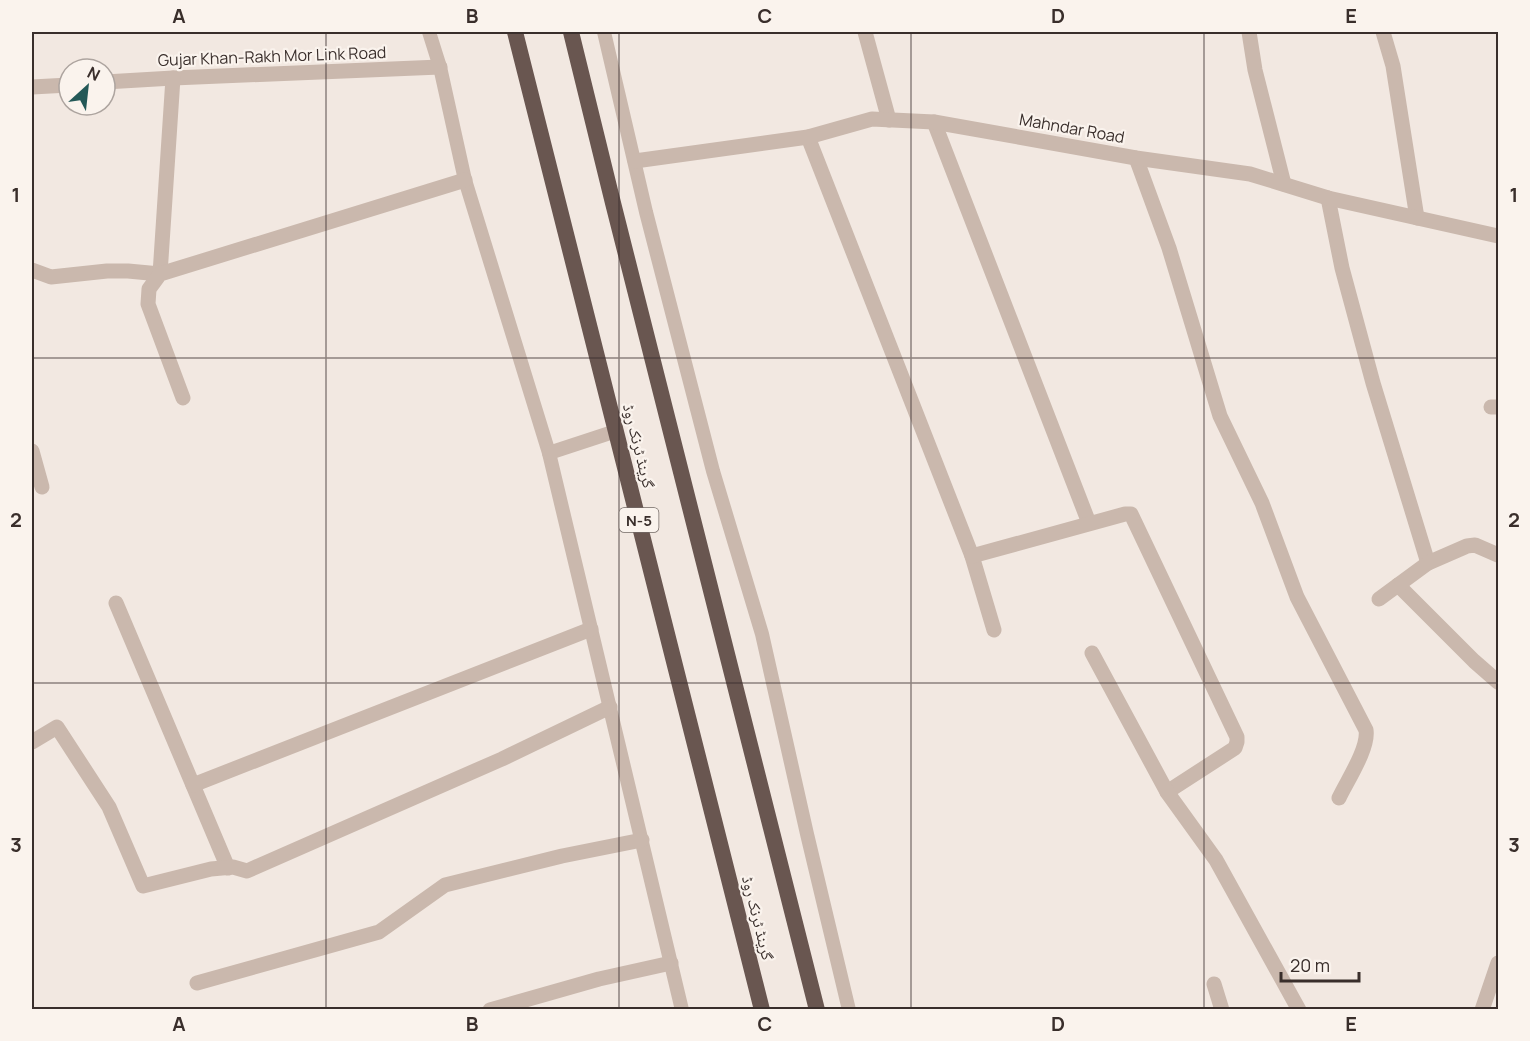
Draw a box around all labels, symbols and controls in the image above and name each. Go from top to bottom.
text: A [172,2,186,29]
text: B [466,2,479,29]
text: C [758,2,772,29]
text: D [1051,2,1065,29]
text: E [1345,2,1357,29]
street label: Gujar Khan-Rakh Mor Link Road [157,41,387,71]
north arrow [57,57,117,117]
text: N [84,61,104,86]
street label: Mahndar Road [1018,108,1126,148]
text: 1 [12,181,20,208]
text: 1 [1510,181,1518,208]
street label: گرینڈ ٹرنک روڈ [618,401,660,491]
text: 2 [10,506,22,533]
text: 2 [1508,506,1520,533]
road number: N-5 [620,508,658,532]
text: 3 [10,831,22,858]
text: 3 [1508,831,1520,858]
street label: گرینڈ ٹرنک روڈ [737,873,779,963]
scale bar [1281,945,1359,983]
text: 20 m [1290,953,1330,977]
text: A [172,1010,186,1037]
text: B [466,1010,479,1037]
text: C [758,1010,772,1037]
text: D [1051,1010,1065,1037]
text: E [1345,1010,1357,1037]

